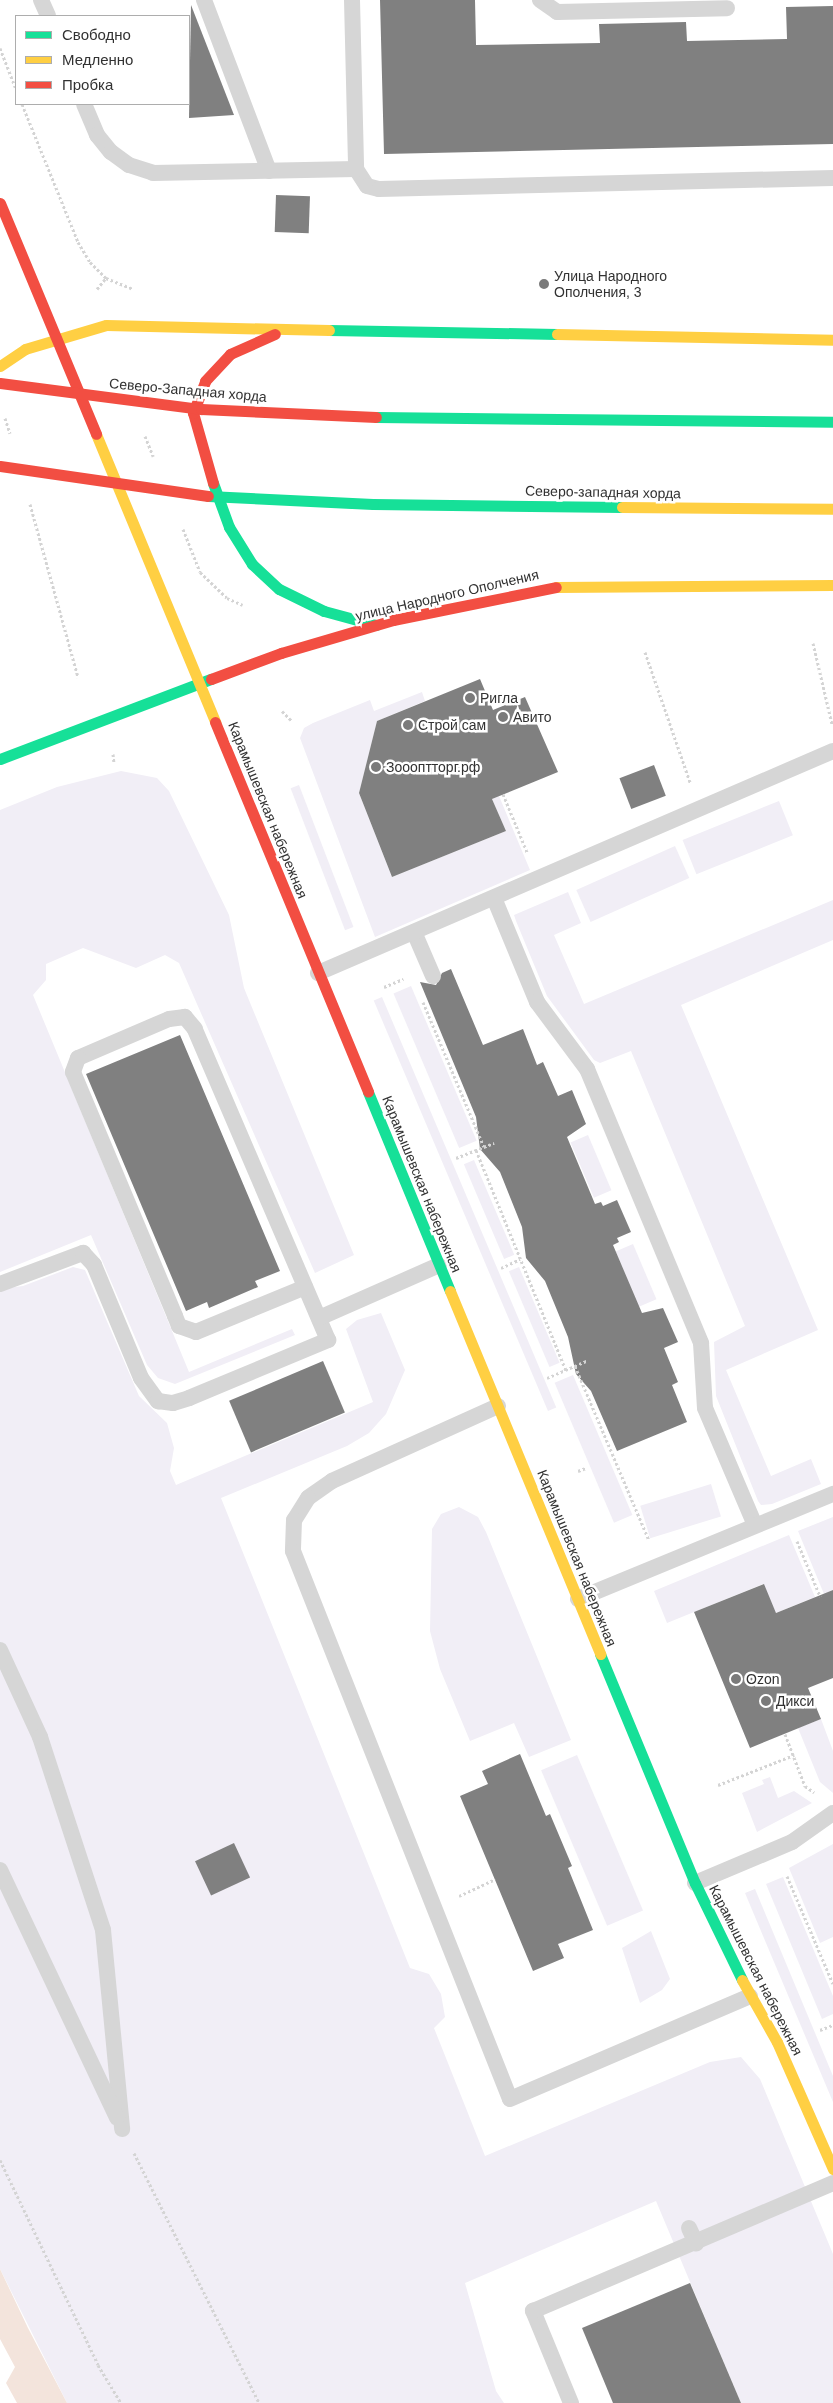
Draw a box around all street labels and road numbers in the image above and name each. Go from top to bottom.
street label: Северо-Западная хорда [109,375,267,405]
street label: Северо-западная хорда [525,482,681,502]
street label: улица Народного Ополчения [354,566,540,624]
street label: Карамышевская набережная [225,719,311,901]
street label: Карамышевская набережная [379,1093,465,1275]
street label: Карамышевская набережная [534,1467,620,1649]
street label: Карамышевская набережная [706,1882,806,2058]

